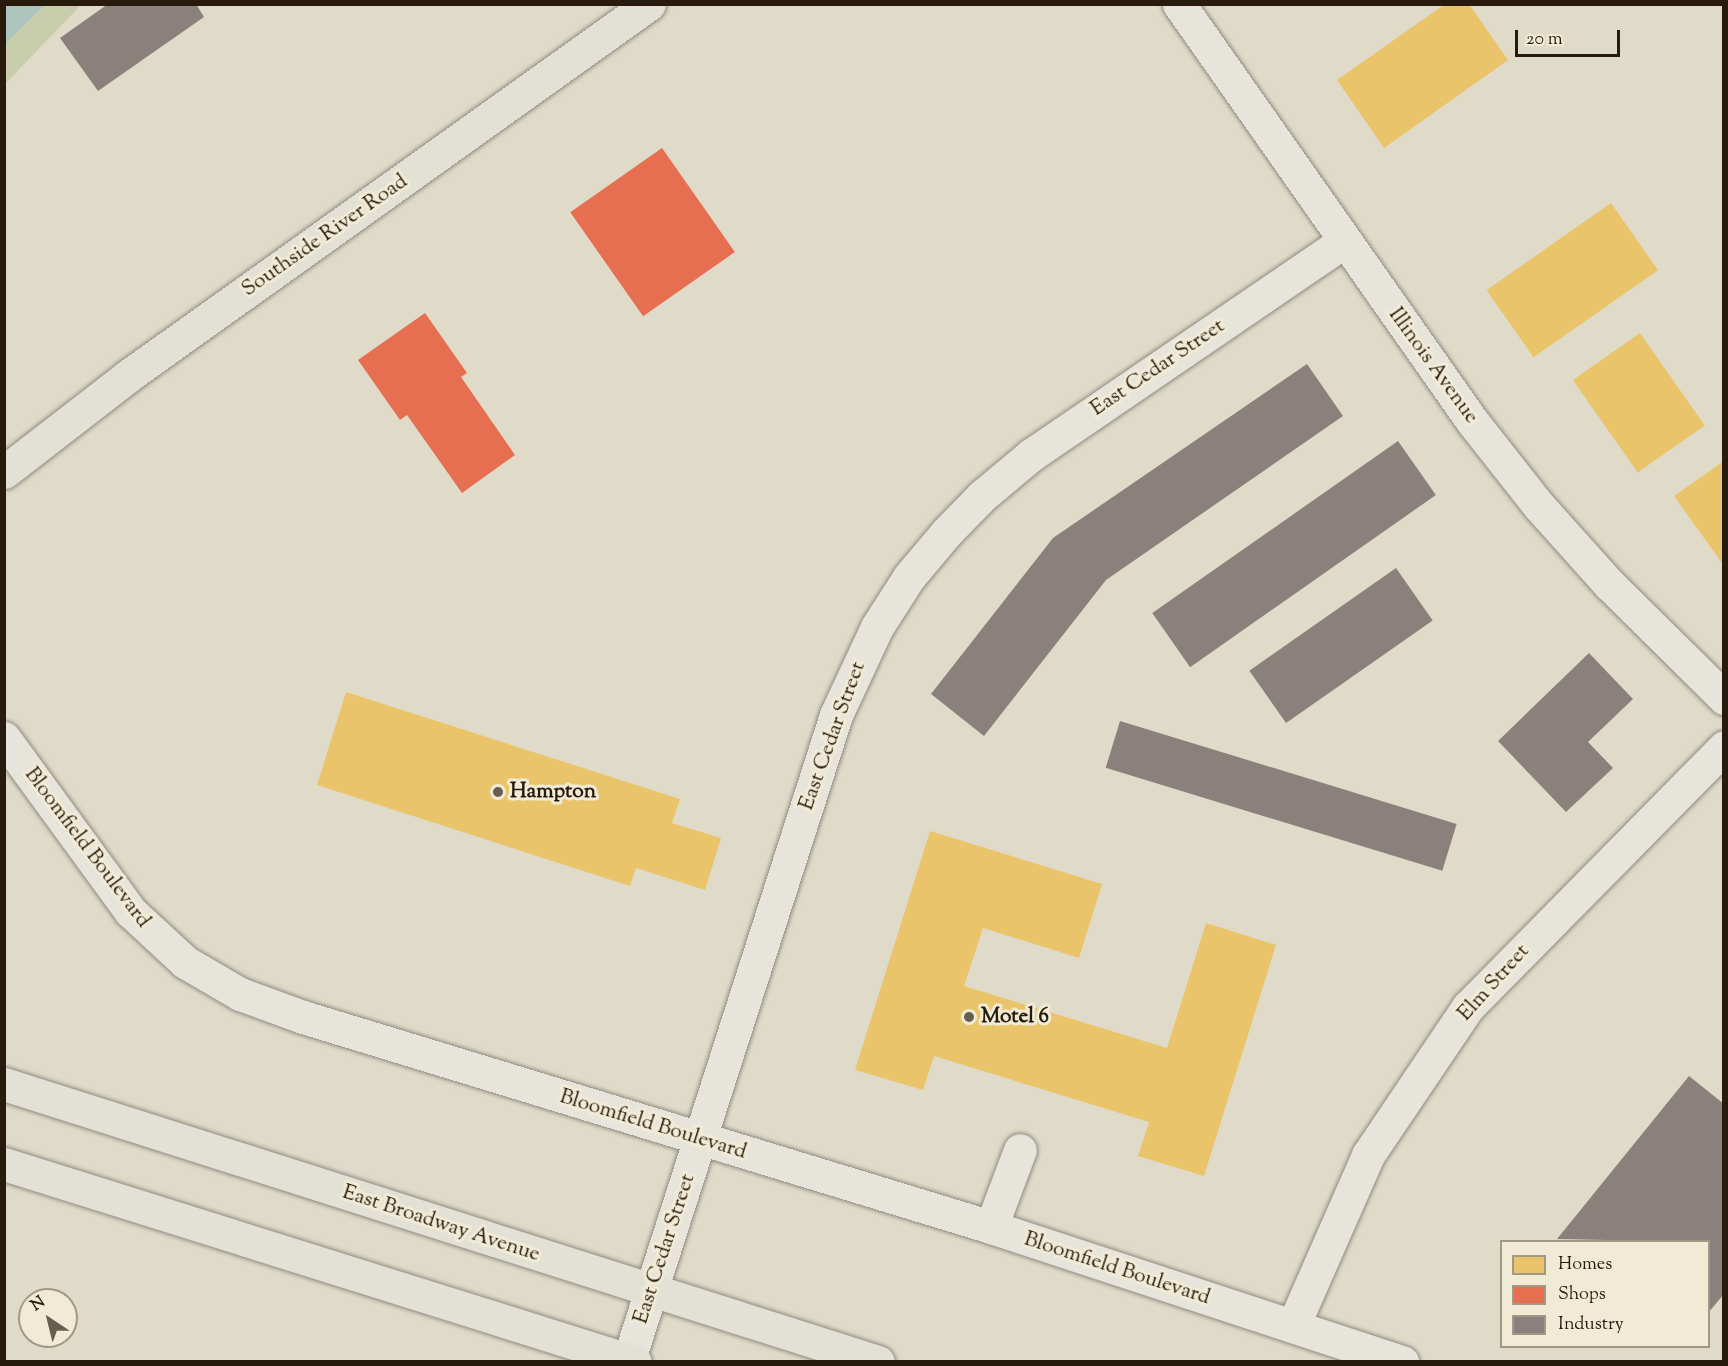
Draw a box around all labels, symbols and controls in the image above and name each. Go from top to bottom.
scale bar [1518,18,1623,56]
text: 20 m [1526,27,1563,53]
street label: Southside River Road [237,169,413,303]
street label: Illinois Avenue [1383,303,1483,429]
street label: East Cedar Street [1086,314,1230,422]
street label: East Cedar Street [794,658,872,814]
street label: Bloomfield Boulevard [18,763,156,933]
place label: Hampton [510,779,596,805]
marker: Hampton [491,785,505,799]
street label: Elm Street [1453,939,1535,1027]
place label: Motel 6 [981,1004,1049,1030]
marker: Motel 6 [962,1010,976,1024]
street label: Bloomfield Boulevard [556,1085,750,1165]
street label: East Cedar Street [629,1171,701,1327]
street label: East Broadway Avenue [339,1180,543,1268]
street label: Bloomfield Boulevard [1021,1227,1213,1311]
legend [1500,1240,1710,1348]
text: Homes [1558,1252,1612,1278]
text: Shops [1558,1282,1606,1308]
north arrow [18,1288,78,1348]
text: N [27,1291,50,1318]
text: Industry [1558,1312,1624,1338]

